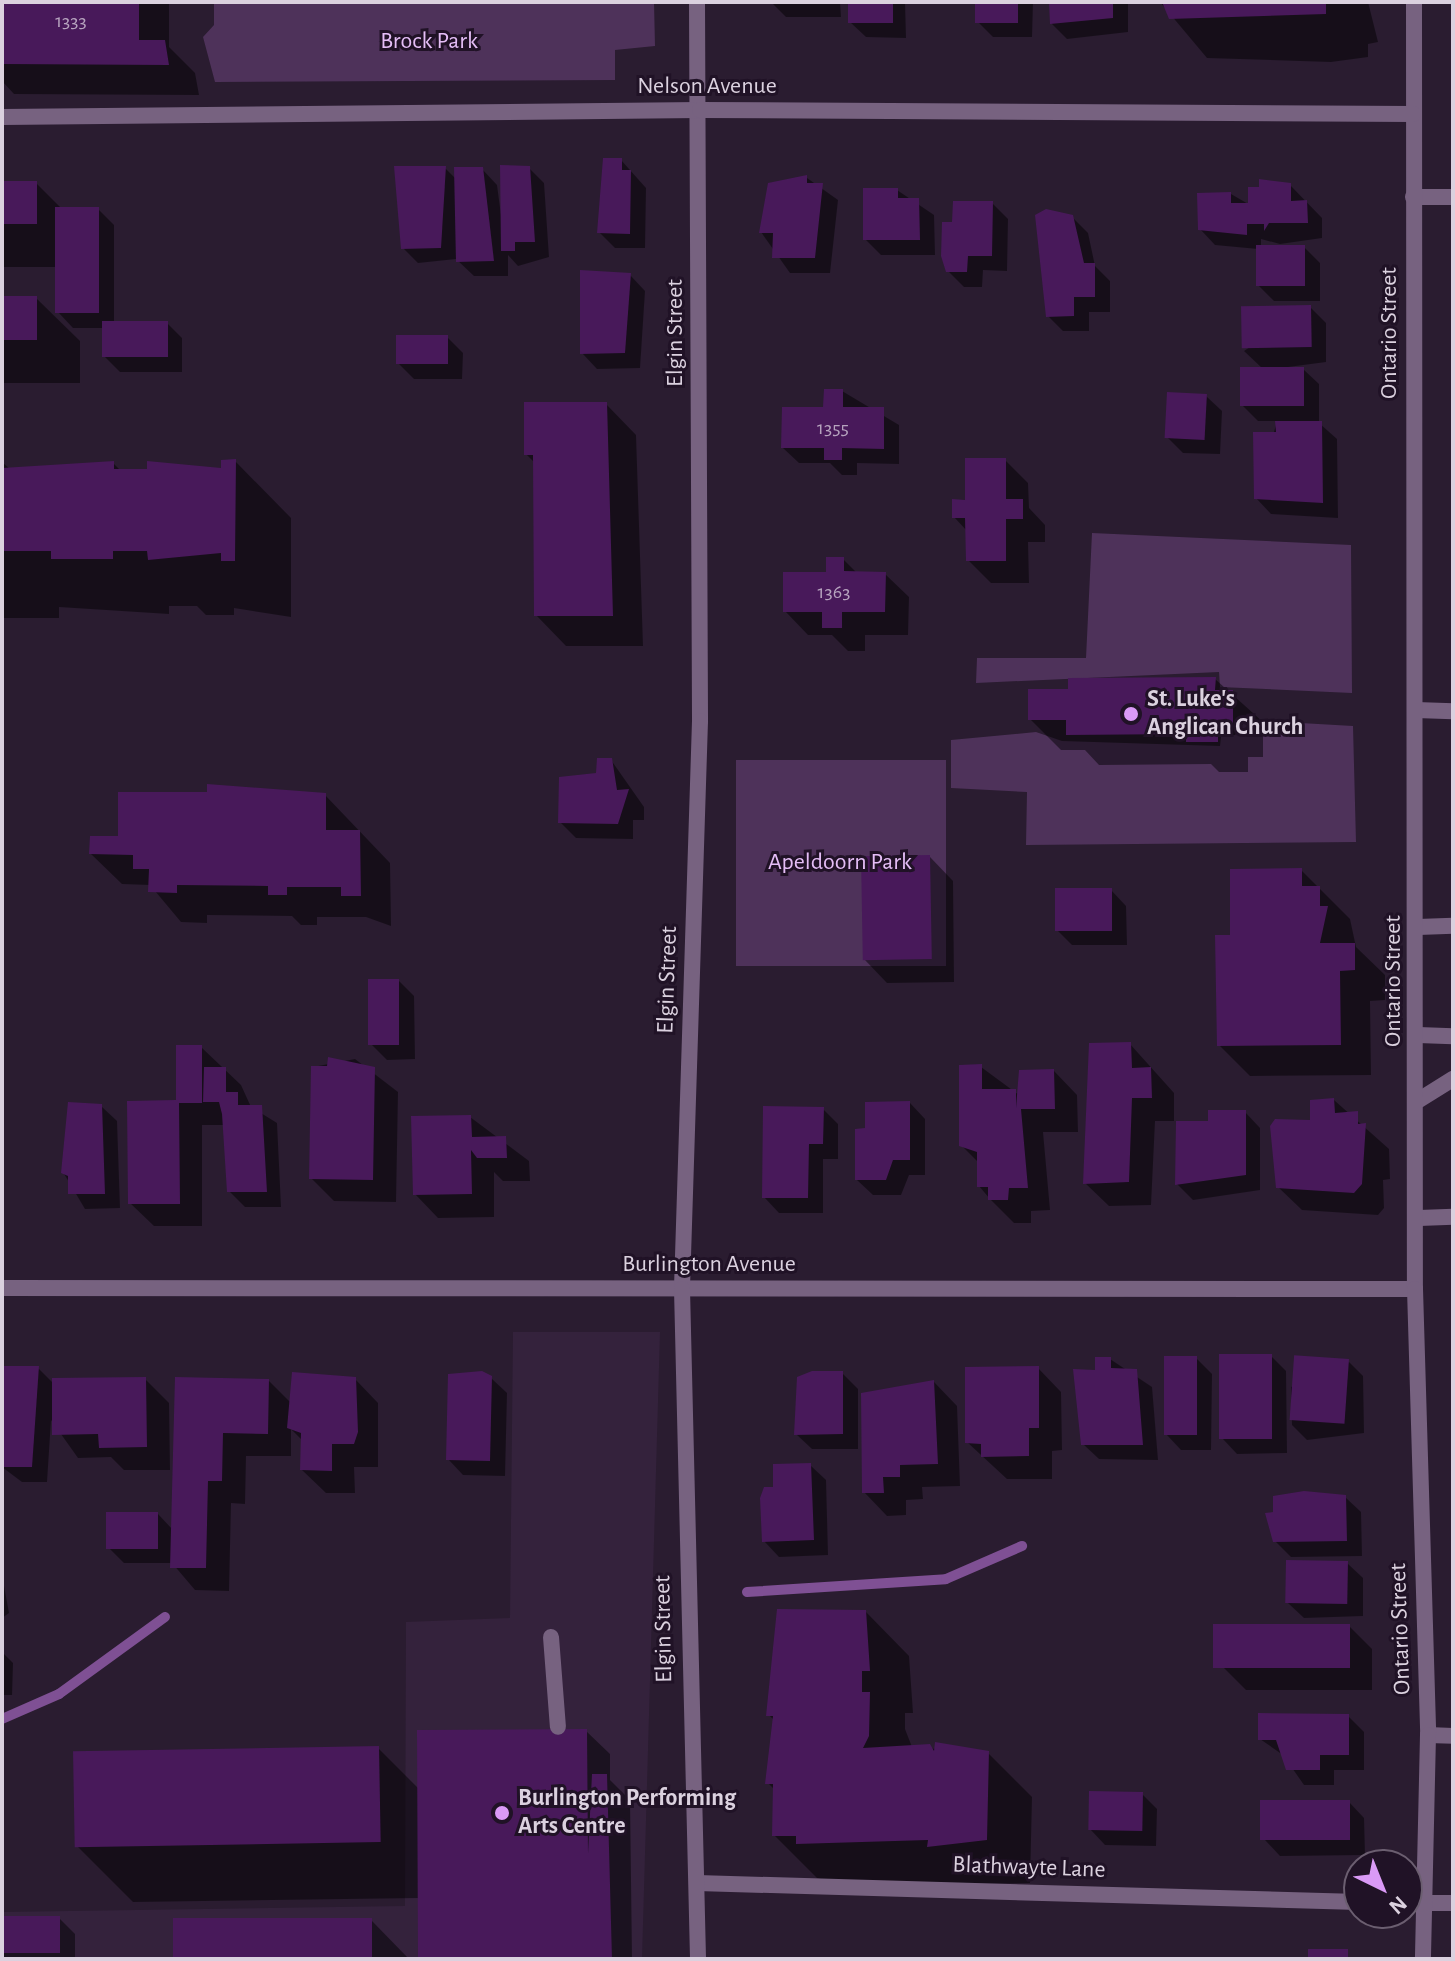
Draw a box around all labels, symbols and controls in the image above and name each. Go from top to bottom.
house number: 1333 [55,9,87,33]
park label: Brock Park [380,28,478,56]
street label: Nelson Avenue [637,73,777,101]
street label: Ontario Street [1376,267,1404,399]
street label: Elgin Street [662,279,690,387]
house number: 1355 [817,416,849,440]
house number: 1363 [818,580,850,604]
place label: St. Luke's Anglican Church [1147,686,1303,742]
marker: St. Luke's Anglican Church [1122,705,1140,723]
park label: Apeldoorn Park [768,849,912,877]
street label: Ontario Street [1380,915,1408,1047]
street label: Elgin Street [652,926,684,1034]
street label: Burlington Avenue [622,1251,796,1279]
street label: Ontario Street [1384,1563,1418,1695]
street label: Elgin Street [649,1575,679,1683]
place label: Burlington Performing Arts Centre [518,1785,736,1841]
marker: Burlington Performing Arts Centre [493,1804,511,1822]
north arrow [1343,1849,1423,1929]
street label: Blathwayte Lane [952,1851,1106,1885]
text: N [1385,1892,1411,1918]

